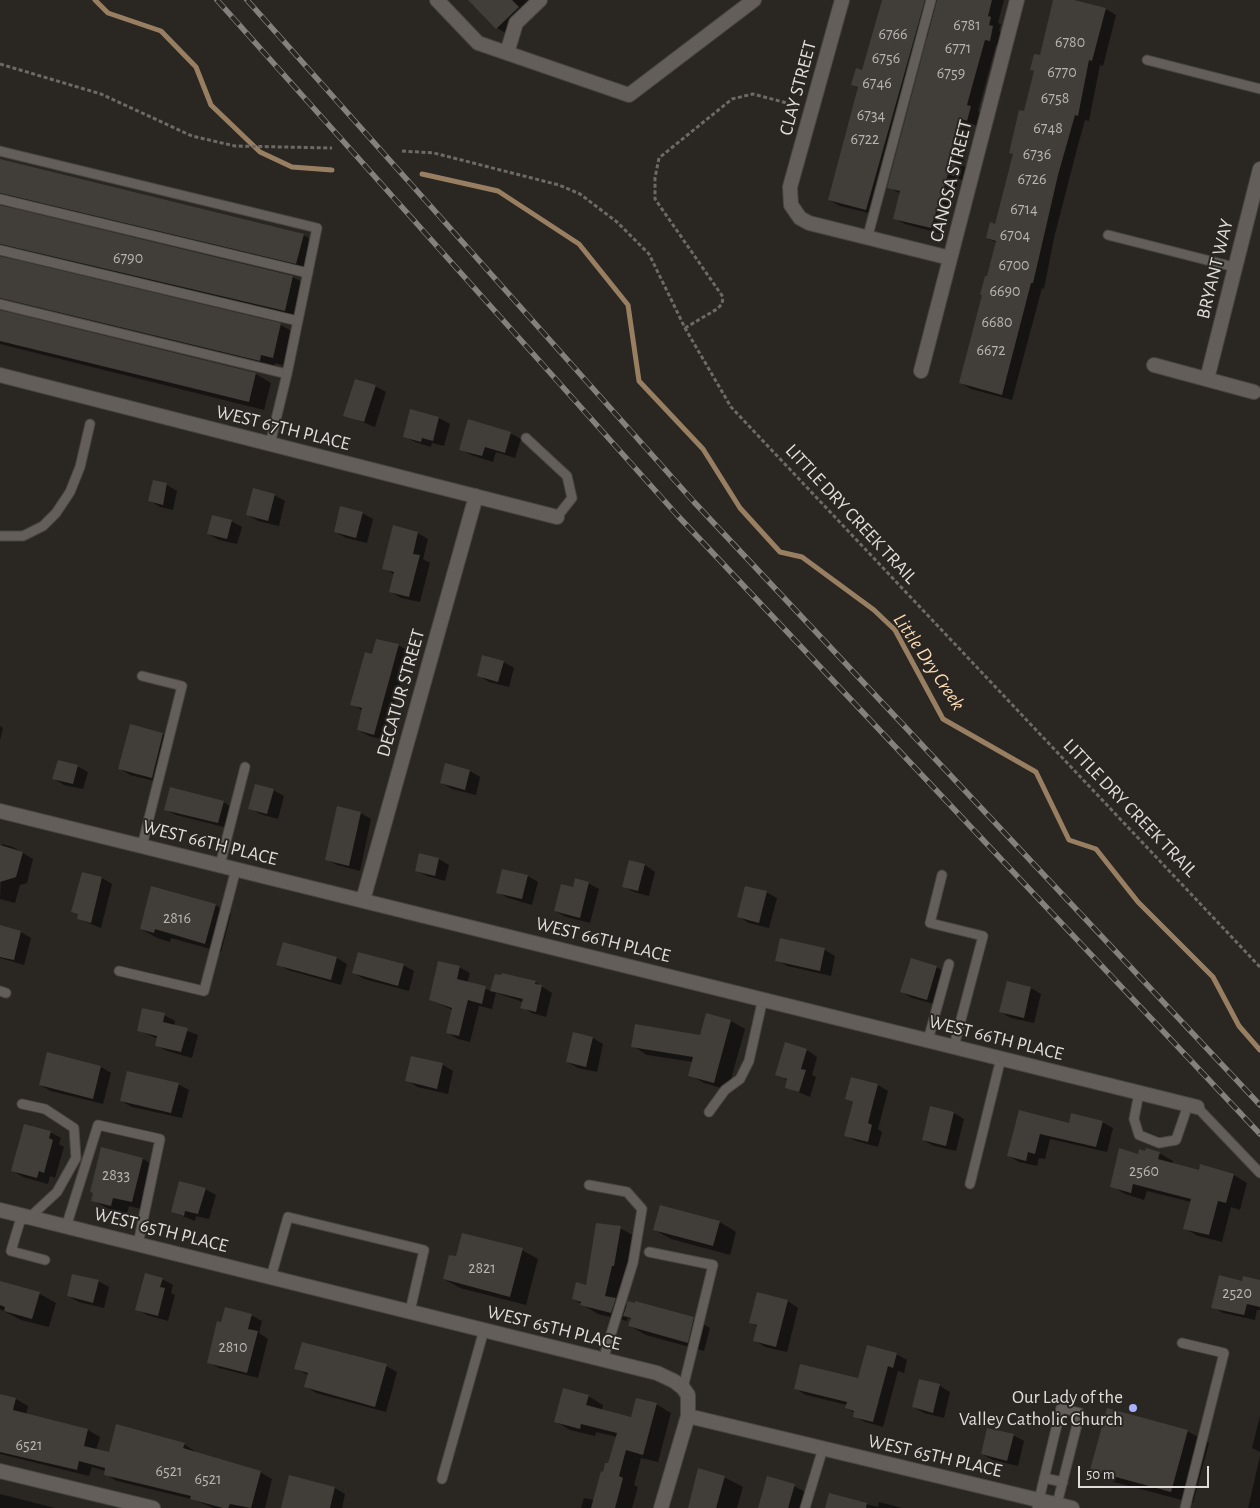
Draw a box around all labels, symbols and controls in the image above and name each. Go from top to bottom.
house number: 6781 [953,15,981,35]
house number: 6766 [878,24,908,44]
house number: 6780 [1055,32,1085,52]
street label: CLAY STREET [774,38,822,138]
house number: 6771 [945,38,971,58]
house number: 6756 [872,48,900,68]
house number: 6770 [1047,62,1077,82]
house number: 6759 [937,63,965,83]
house number: 6746 [862,73,892,93]
house number: 6758 [1041,88,1069,108]
house number: 6734 [857,105,885,125]
street label: CANOSA STREET [925,118,977,244]
house number: 6748 [1033,118,1063,138]
house number: 6722 [851,129,879,149]
house number: 6736 [1023,144,1051,164]
house number: 6726 [1018,169,1046,189]
house number: 6714 [1010,199,1038,219]
street label: BRYANT WAY [1192,217,1238,321]
house number: 6704 [1000,225,1030,245]
house number: 6790 [113,248,143,268]
house number: 6700 [998,255,1030,275]
house number: 6690 [989,281,1021,301]
house number: 6680 [981,312,1013,332]
house number: 6672 [977,340,1005,360]
street label: WEST 67TH PLACE [214,400,352,456]
street label: LITTLE DRY CREEK TRAIL [780,439,922,589]
water label: Little Dry Creek [888,609,970,715]
street label: DECATUR STREET [372,626,430,760]
street label: LITTLE DRY CREEK TRAIL [1058,734,1202,882]
street label: WEST 66TH PLACE [140,815,280,871]
house number: 2816 [163,908,191,928]
street label: WEST 66TH PLACE [533,912,673,968]
street label: WEST 66TH PLACE [926,1010,1066,1066]
house number: 2560 [1129,1161,1159,1181]
house number: 2833 [102,1165,130,1185]
street label: WEST 65TH PLACE [92,1202,230,1258]
house number: 2821 [468,1258,496,1278]
house number: 2520 [1222,1283,1252,1303]
street label: WEST 65TH PLACE [485,1300,623,1356]
house number: 2810 [219,1337,247,1357]
place label: Our Lady of the Valley Catholic Church [959,1386,1123,1430]
marker: Our Lady of the Valley Catholic Church [1127,1402,1139,1414]
street label: WEST 65TH PLACE [866,1429,1004,1483]
house number: 6521 [16,1435,42,1455]
scale bar [1080,1456,1211,1488]
house number: 6521 [156,1461,182,1481]
text: 50 m [1086,1467,1115,1482]
house number: 6521 [195,1469,221,1489]

